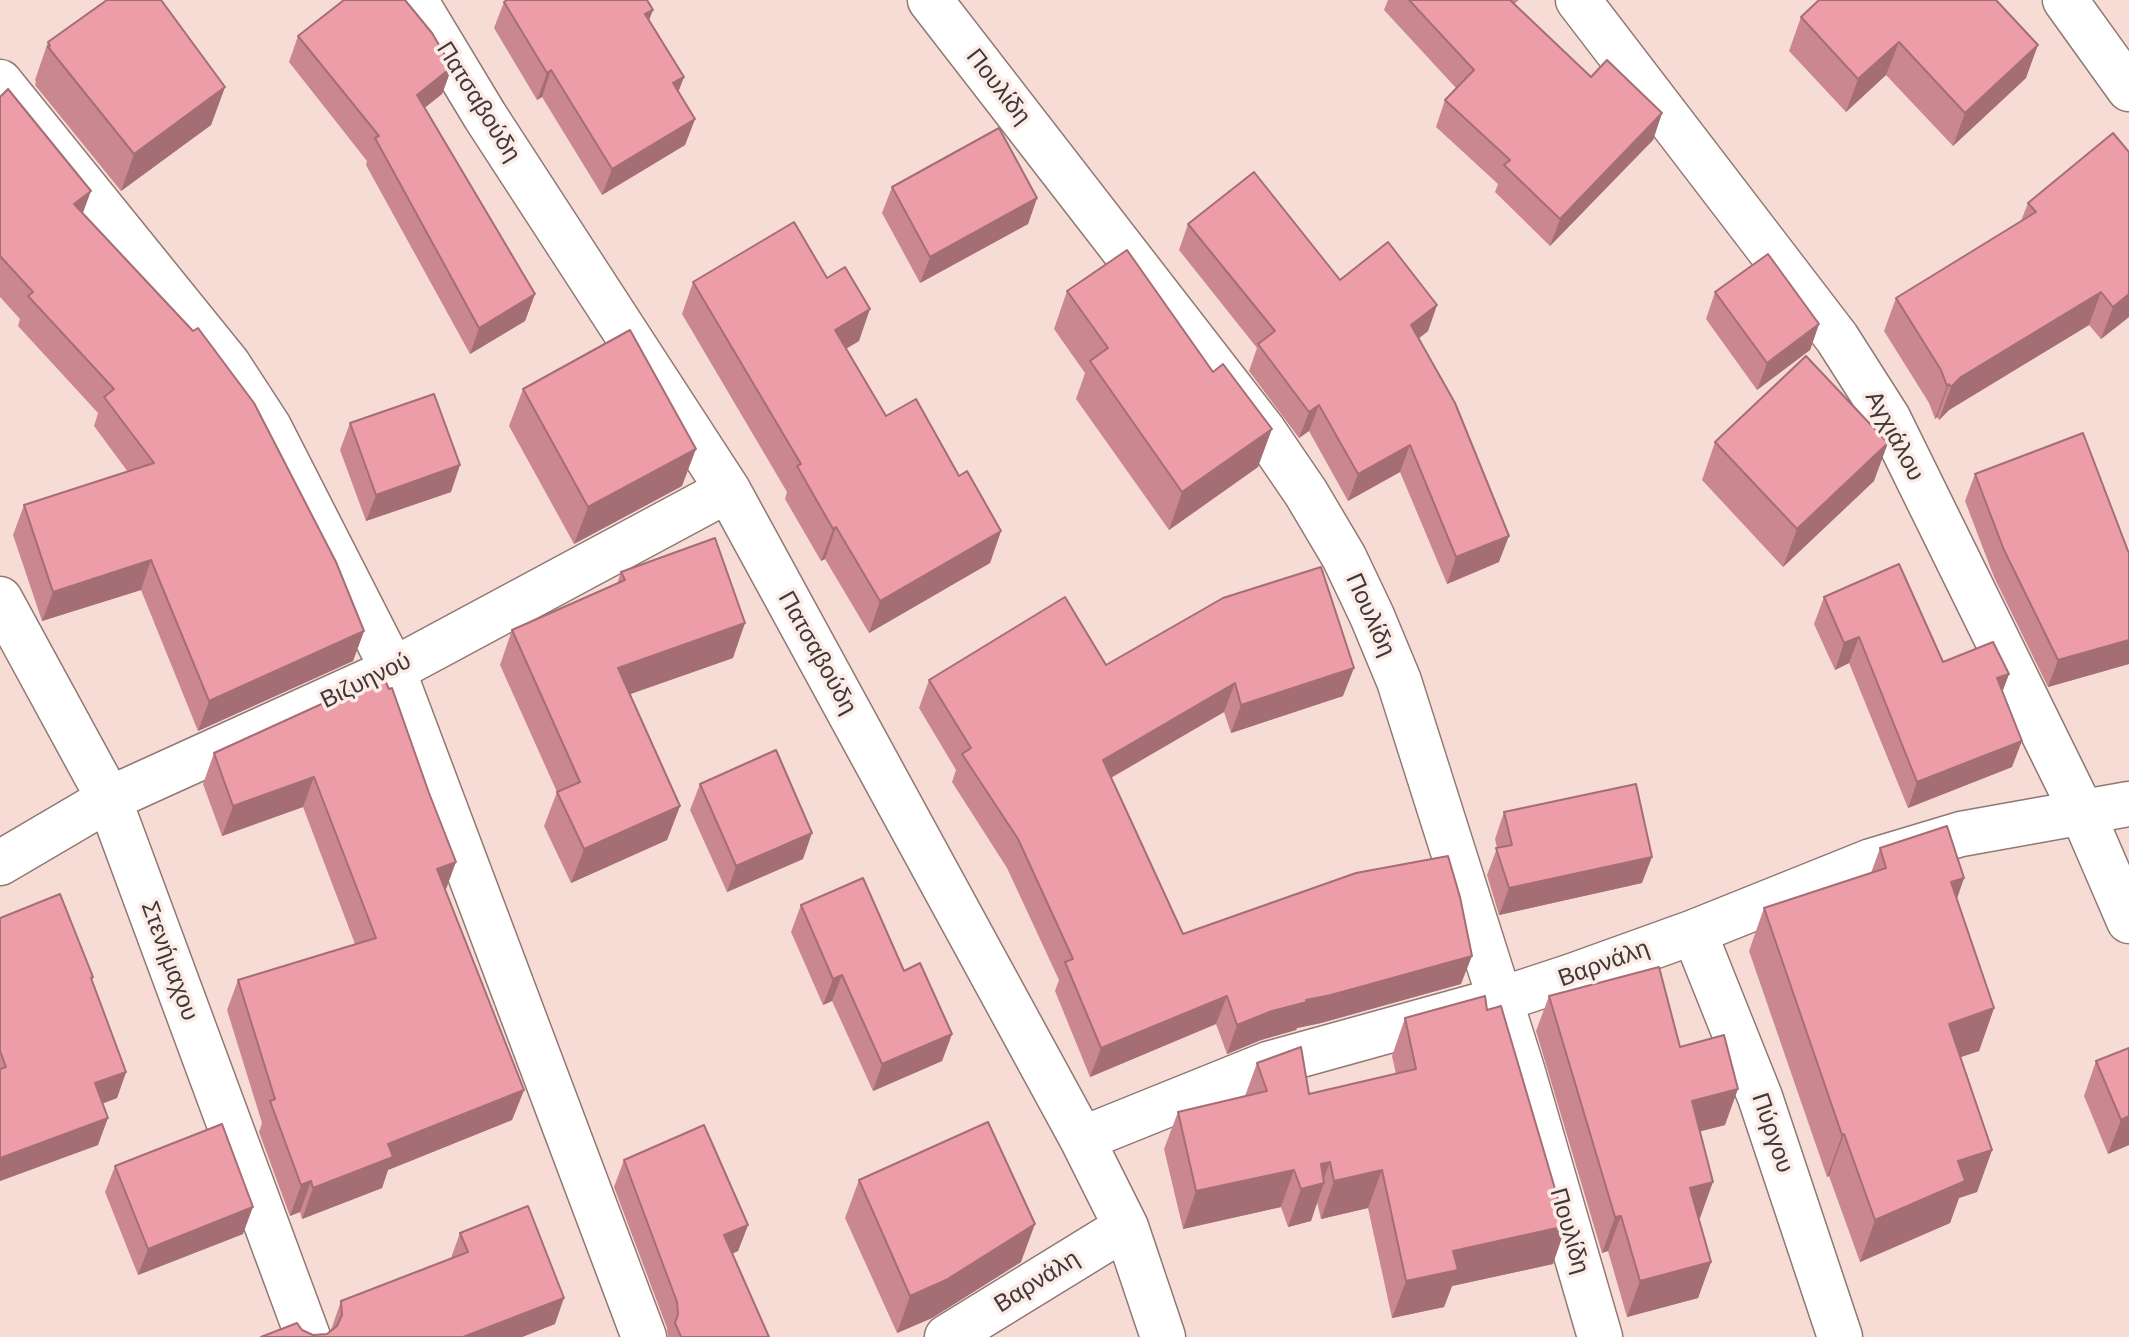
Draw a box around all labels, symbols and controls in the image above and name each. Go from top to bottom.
street label: Πατσαβούδη [430,37,526,167]
street label: Πουλίδη [960,44,1036,130]
street label: Αγχιάλου [1858,386,1930,486]
street label: Πουλίδη [1339,569,1401,661]
street label: Πατσαβούδη [771,587,863,719]
street label: Βιζυηνού [316,647,416,715]
street label: Στενήμαχου [134,897,204,1025]
street label: Βαρνάλη [1555,934,1653,994]
street label: Πύργου [1745,1089,1799,1177]
street label: Πουλίδη [1543,1185,1595,1277]
street label: Βαρνάλη [989,1245,1085,1319]

